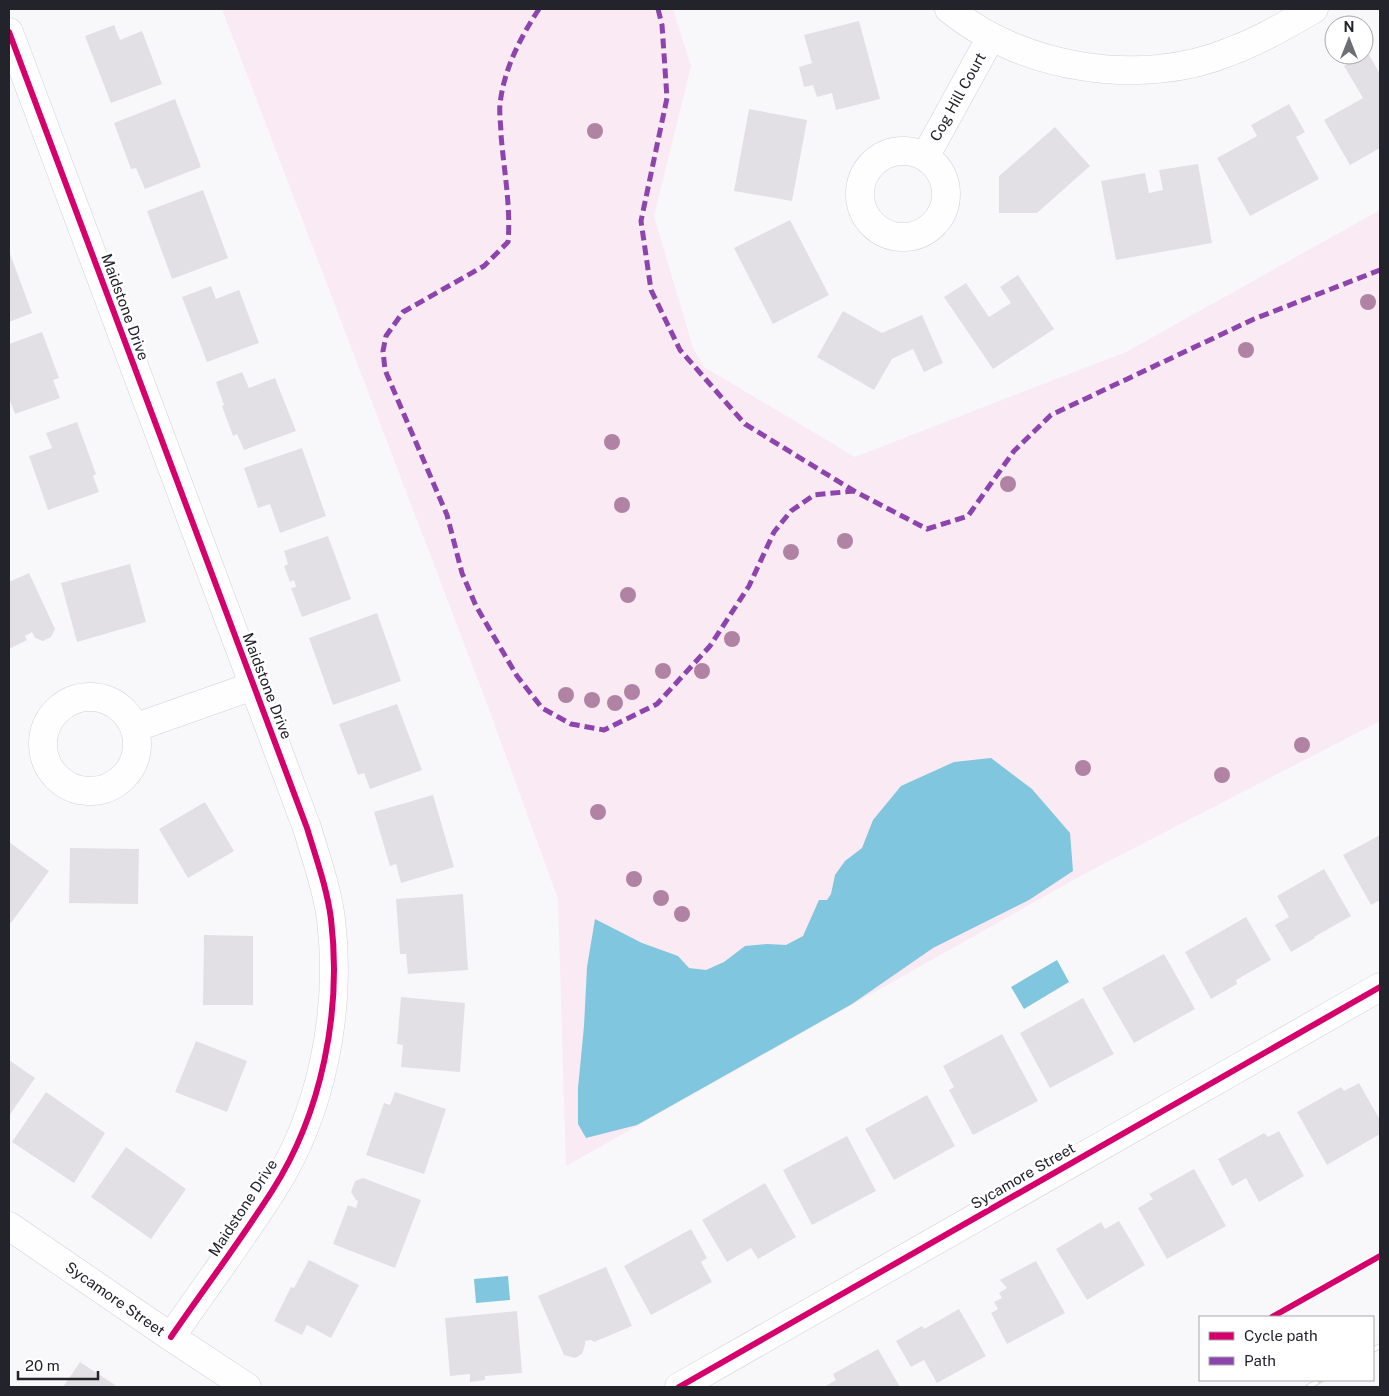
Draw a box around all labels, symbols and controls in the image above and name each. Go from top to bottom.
north arrow [1324,15,1374,65]
text: N [1344,19,1354,35]
street label: Cog Hill Court [926,49,989,144]
street label: Maidstone Drive [98,251,153,363]
street label: Maidstone Drive [239,630,296,741]
street label: Sycamore Street [968,1139,1078,1212]
street label: Maidstone Drive [205,1156,280,1259]
street label: Sycamore Street [62,1258,168,1339]
legend [1199,1316,1374,1381]
text: Cycle path [1244,1327,1318,1344]
scale bar [18,1348,98,1380]
text: Path [1244,1352,1276,1369]
text: 20 m [25,1357,60,1374]

